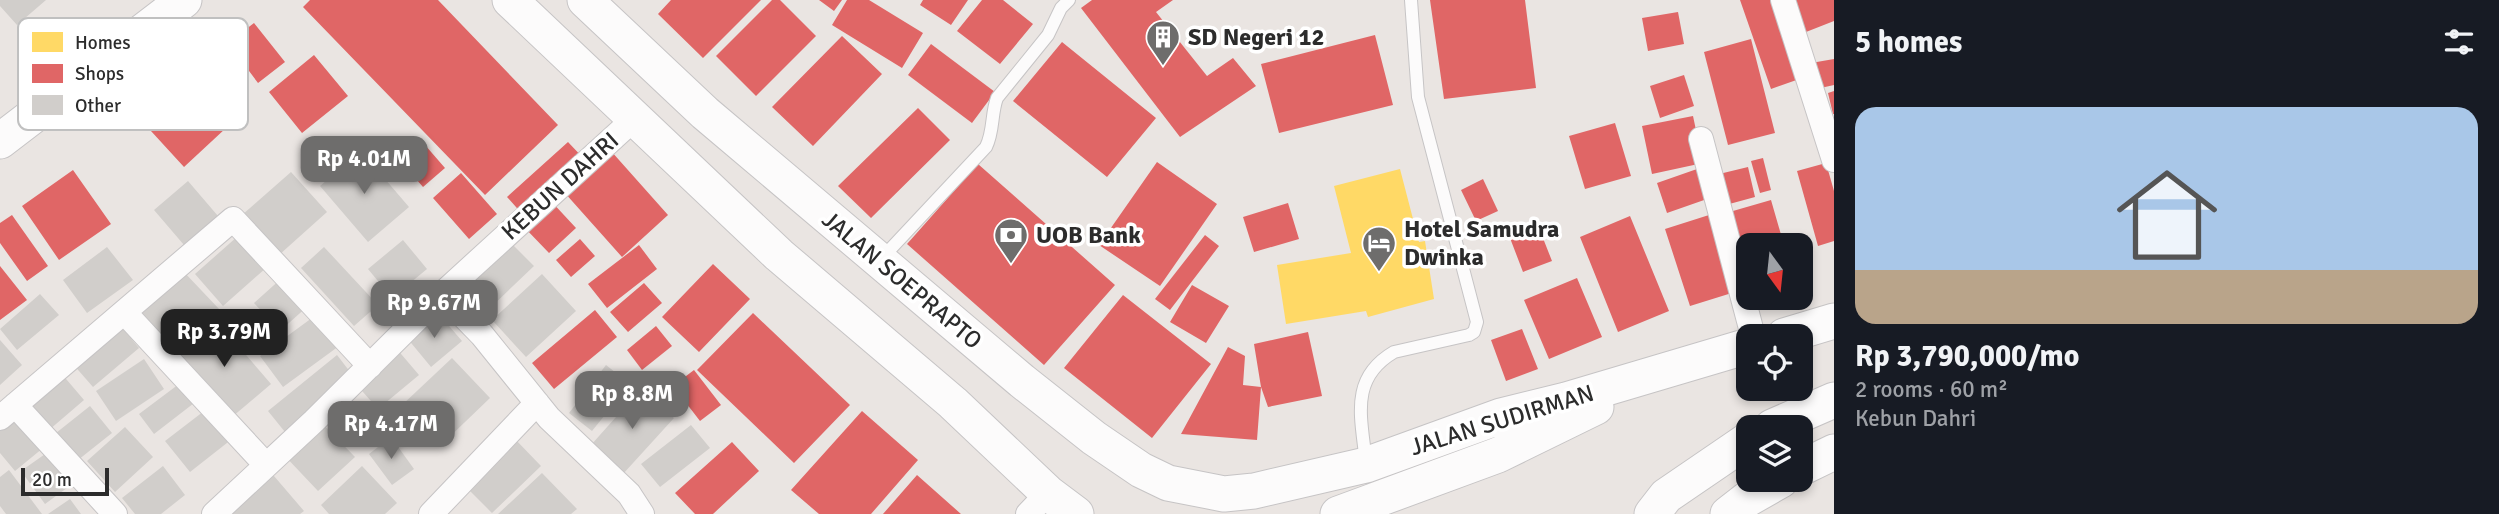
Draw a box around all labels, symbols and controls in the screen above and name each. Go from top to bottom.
legend [18,18,248,130]
building icon: SD Negeri 12 [1144,18,1182,67]
place label: SD Negeri 12 [1188,22,1324,52]
icon: filters [2440,23,2478,61]
text: 5 homes [1855,24,1962,61]
text: Homes [75,31,131,55]
text: Shops [75,62,124,86]
text: Other [75,94,121,118]
street label: KEBUN DAHRI [495,125,625,247]
pin: Rp 4.01M [292,136,436,196]
text: Rp 4.01M [317,144,411,173]
icon: home [2104,152,2230,278]
street label: JALAN SOEPRAPTO [816,204,988,356]
place label: Hotel Samudra Dwinka [1404,214,1559,272]
bank icon: UOB Bank [992,216,1030,265]
place label: UOB Bank [1036,220,1141,250]
hotel icon: Hotel Samudra Dwinka [1360,224,1398,273]
north arrow [1736,233,1813,310]
map controls [1736,233,1813,492]
pin: Rp 9.67M [362,280,506,340]
text: Rp 9.67M [387,288,481,317]
pin: Rp 3.79M [152,310,296,369]
text: Rp 3.79M [177,317,271,346]
button: locate [1736,324,1813,401]
text: Rp 3,790,000/mo [1855,338,2079,375]
pin: Rp 8.8M [567,372,697,431]
text: 2 rooms · 60 m² [1855,375,2008,404]
street label: JALAN SUDIRMAN [1407,378,1597,462]
text: Rp 8.8M [591,379,673,408]
pin: Rp 4.17M [319,402,463,461]
text: Kebun Dahri [1855,404,1976,433]
text: Rp 4.17M [344,409,438,438]
button: layers [1736,415,1813,492]
scale bar [21,465,108,497]
text: 20 m [32,468,72,492]

